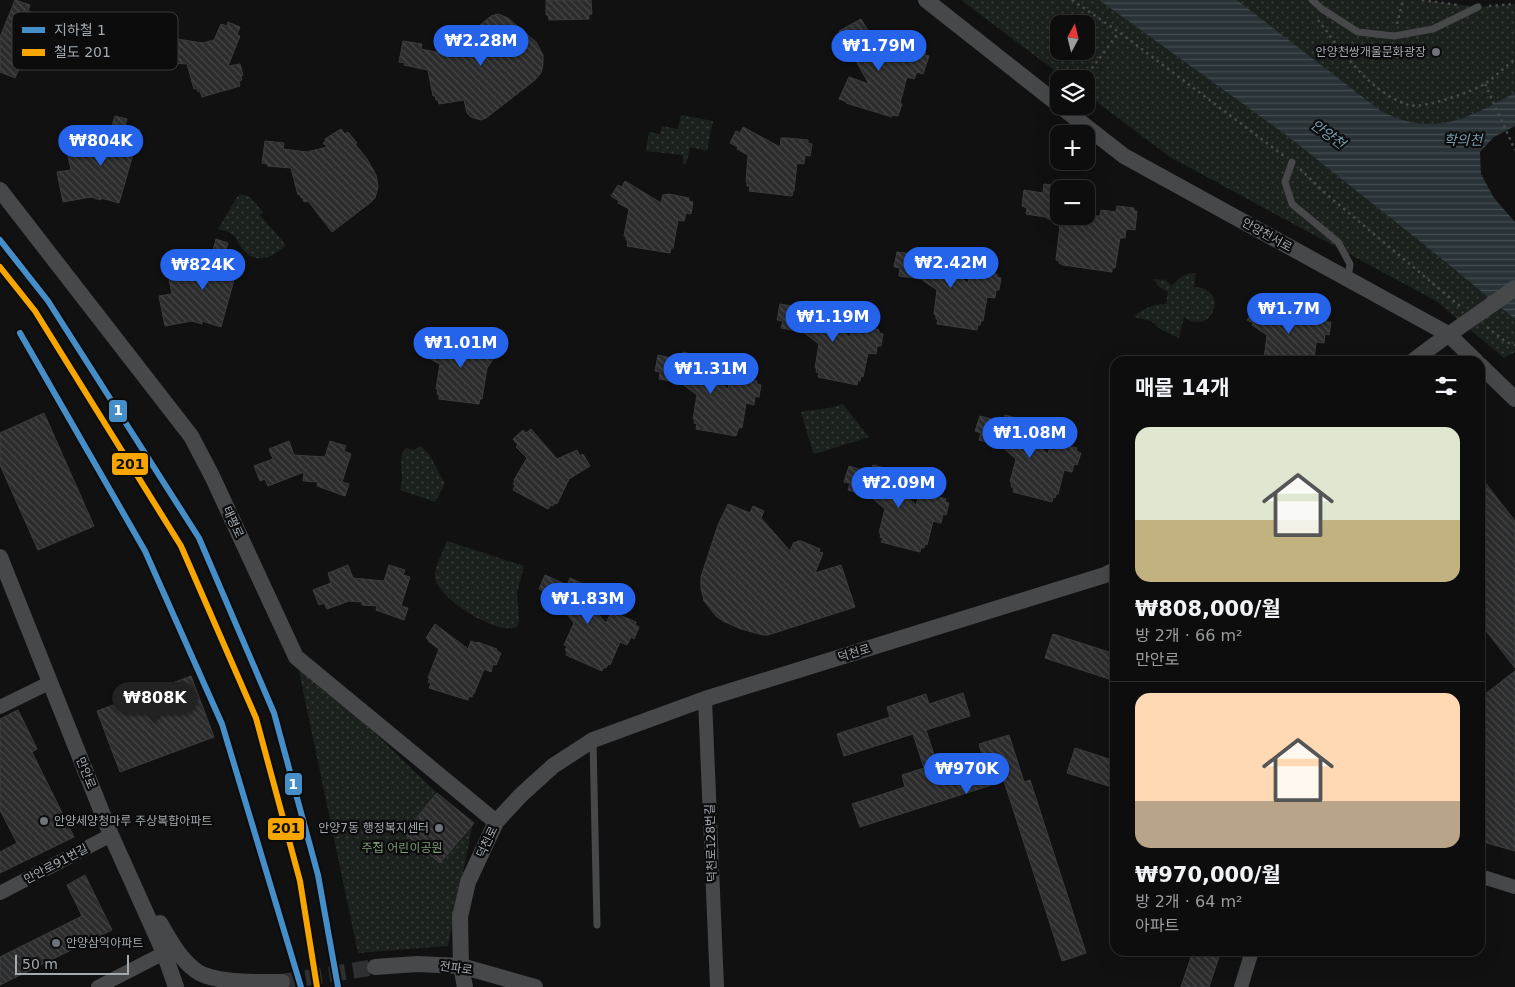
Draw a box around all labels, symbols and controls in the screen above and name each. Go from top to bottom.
legend [12,12,178,70]
north arrow [1050,15,1095,60]
map controls [1050,15,1095,225]
text: 지하철 1 [54,22,106,38]
pin: ₩2.28M [440,24,522,67]
pin: ₩1.79M [838,30,920,72]
text: ₩2.28M [444,31,518,50]
text: ₩1.79M [842,36,916,55]
text: 철도 201 [54,44,111,60]
place label: 안양천쌍개울문화광장 [1316,45,1426,59]
marker: 안양천쌍개울문화광장 [1430,46,1442,58]
button: layers [1050,70,1095,115]
water label: 안양천 [1308,116,1349,152]
pin: ₩804K [66,124,136,167]
button: + [1050,125,1095,170]
text: ₩804K [69,131,133,150]
water label: 학의천 [1444,132,1483,148]
button: − [1050,180,1095,225]
street label: 안양천서로 [1239,215,1295,255]
pin: ₩2.42M [910,246,992,289]
pin: ₩824K [168,248,238,291]
text: ₩2.42M [914,253,988,272]
text: ₩824K [171,255,235,274]
pin: ₩1.7M [1254,292,1324,335]
text: ₩1.7M [1258,299,1320,318]
pin: ₩1.19M [792,300,874,343]
text: ₩1.19M [796,307,870,326]
pin: ₩1.01M [420,326,502,369]
text: ₩1.01M [424,333,498,352]
pin: ₩1.31M [670,352,752,395]
text: ₩1.31M [674,359,748,378]
icon: filters [1432,372,1460,400]
text: 매물 14개 [1135,376,1230,400]
line badge: 1 [108,399,128,423]
text: 1 [113,402,123,418]
pin: ₩1.08M [989,416,1071,459]
text: ₩1.08M [993,423,1067,442]
line badge: 201 [111,452,149,476]
text: 201 [115,456,145,472]
icon: home [1253,460,1343,550]
pin: ₩2.09M [858,466,940,509]
text: ₩2.09M [862,473,936,492]
street label: 태평로 [220,504,246,540]
pin: ₩1.83M [547,582,629,625]
text: ₩1.83M [551,589,625,608]
text: ₩808,000/월 [1135,597,1281,621]
text: 방 2개 · 66 m² [1135,626,1242,645]
street label: 덕천로 [836,641,872,665]
text: 만안로 [1135,650,1179,669]
pin: ₩808K [120,682,190,724]
text: ₩808K [123,688,187,707]
icon: home [1253,725,1343,815]
pin: ₩970K [932,752,1002,795]
street label: 만안로 [73,755,99,791]
text: ₩970K [935,759,999,778]
line badge: 1 [284,772,303,796]
text: 1 [288,776,298,792]
street label: 덕천로128번길 [703,804,719,882]
place label: 안양세양청마루 주상복합아파트 [54,814,212,828]
marker: 안양세양청마루 주상복합아파트 [38,815,50,827]
line badge: 201 [267,817,305,841]
text: 201 [271,820,301,836]
place label: 안양7동 행정복지센터 [318,821,429,835]
marker: 안양7동 행정복지센터 [433,822,445,834]
street label: 덕천로 [474,824,500,860]
street label: 만안로91번길 [22,841,90,887]
park label: 주접 어린이공원 [361,841,443,855]
text: ₩970,000/월 [1135,863,1281,887]
text: 방 2개 · 64 m² [1135,892,1242,911]
text: 아파트 [1135,916,1179,935]
place label: 안양삼익아파트 [66,936,143,950]
marker: 안양삼익아파트 [50,937,62,949]
scale bar [15,952,129,975]
text: 50 m [22,956,58,972]
street label: 전파로 [439,959,473,977]

